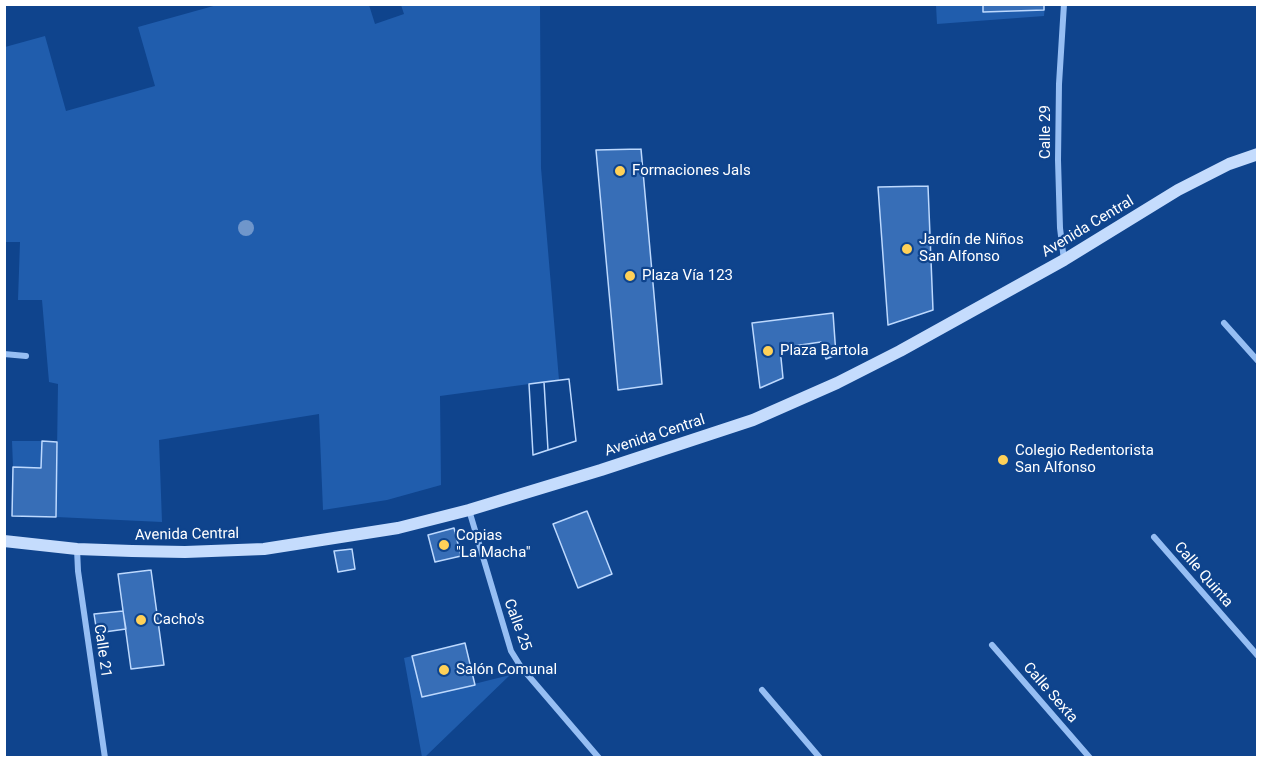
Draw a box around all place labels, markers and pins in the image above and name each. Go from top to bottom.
place label: Formaciones Jals [632,162,751,180]
marker: Formaciones Jals [613,164,627,178]
place label: Jardín de Niños San Alfonso [919,231,1024,266]
marker: Jardín de Niños San Alfonso [900,242,914,256]
place label: Plaza Vía 123 [642,267,733,285]
marker: Plaza Vía 123 [623,269,637,283]
place label: Plaza Bartola [780,342,869,360]
marker: Plaza Bartola [761,344,775,358]
place label: Colegio Redentorista San Alfonso [1015,442,1154,477]
marker: Colegio Redentorista San Alfonso [996,453,1010,467]
place label: Copias "La Macha" [456,527,531,562]
marker: Copias "La Macha" [437,538,451,552]
place label: Cacho's [153,611,204,629]
marker: Cacho's [134,613,148,627]
place label: Salón Comunal [456,661,557,679]
marker: Salón Comunal [437,663,451,677]

